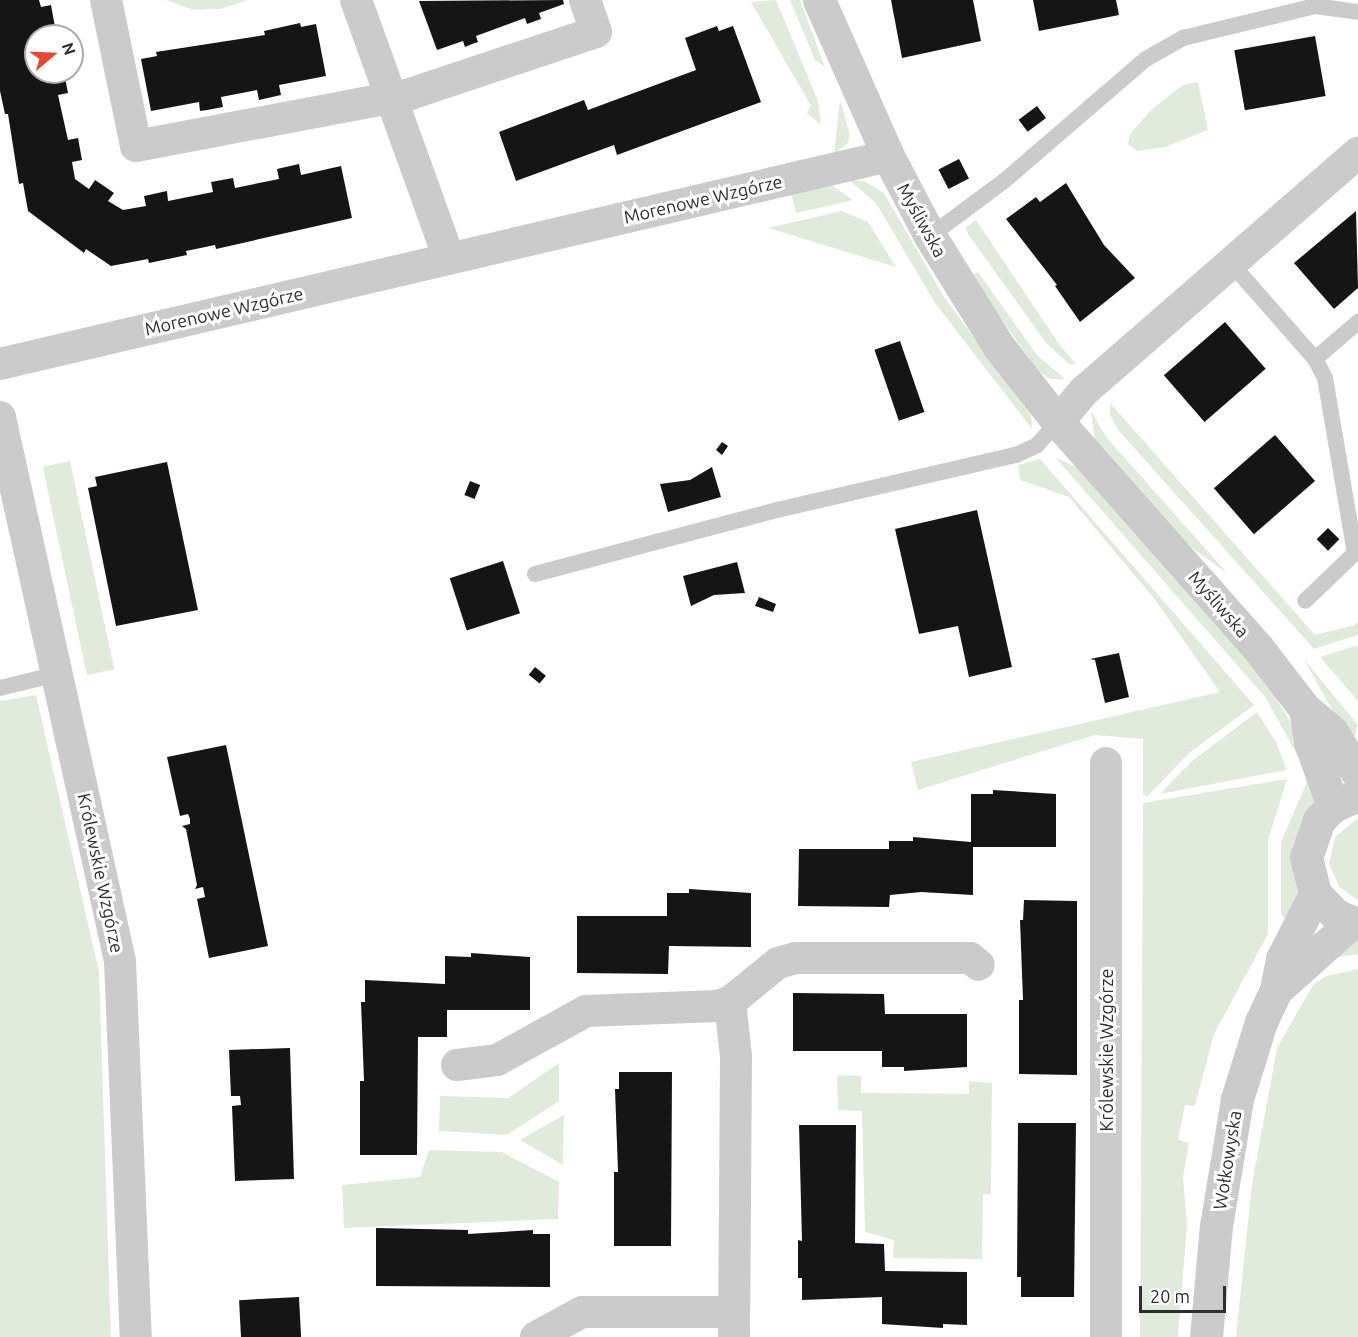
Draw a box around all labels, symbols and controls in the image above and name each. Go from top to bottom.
north arrow [24,24,84,84]
text: N [59,40,80,57]
street label: Morenowe Wzgórze [622,170,784,228]
street label: Myśliwska [893,179,951,261]
street label: Morenowe Wzgórze [143,282,305,340]
street label: Myśliwska [1184,566,1254,642]
street label: Królewskie Wzgórze [74,791,128,955]
street label: Królewskie Wzgórze [1095,969,1117,1131]
street label: Wołkowyska [1209,1109,1245,1211]
scale bar [1142,1274,1229,1312]
text: 20 m [1150,1286,1190,1306]

